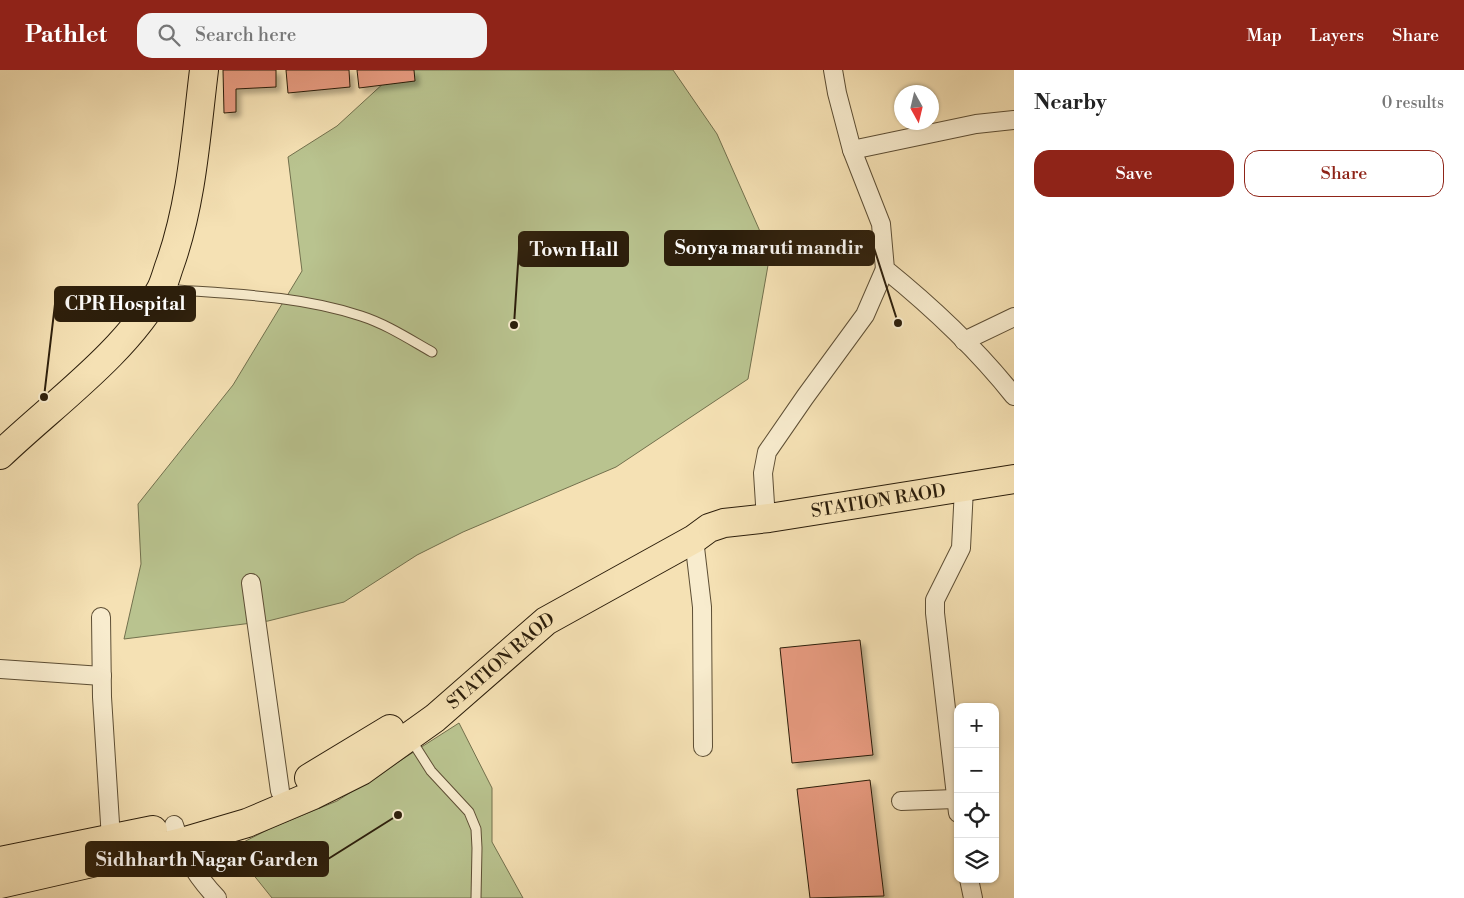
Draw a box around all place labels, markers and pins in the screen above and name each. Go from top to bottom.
callout: Sonya maruti mandir [665,231,874,265]
callout: Town Hall [519,232,628,266]
callout: CPR Hospital [55,287,195,321]
callout: Sidhharth Nagar Garden [86,842,328,876]

